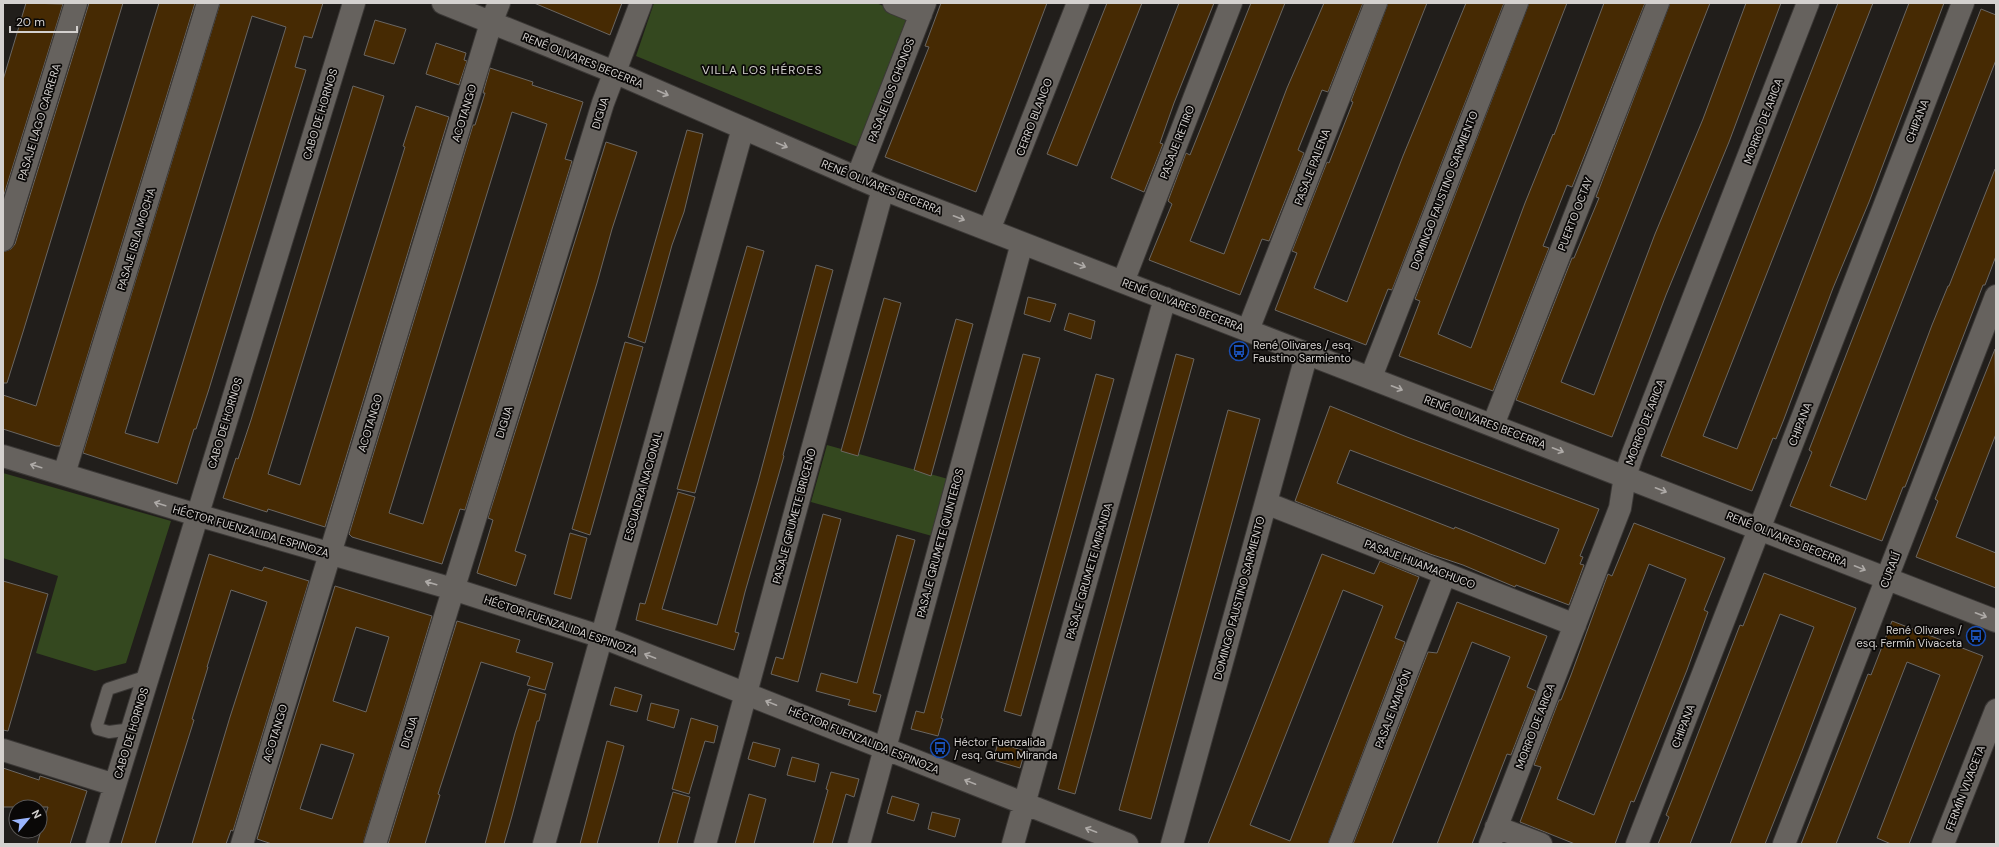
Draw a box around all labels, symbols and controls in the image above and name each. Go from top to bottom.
scale bar [10,8,77,34]
text: 20 m [16,14,45,30]
street label: RENÉ OLIVARES BECERRA [520,29,646,91]
street label: PASAJE LOS CHONOS [865,36,917,144]
street label: PASAJE LAGO CARRERA [15,62,63,182]
district label: VILLA LOS HÉROES [702,62,822,78]
street label: CABO DE HORNOS [299,67,341,161]
street label: CERRO BLANCO [1013,76,1055,158]
street label: MORRO DE ARICA [1740,76,1786,166]
street label: ACOTANGO [449,82,479,144]
one-way arrow [656,90,668,97]
street label: DIGUA [589,95,611,131]
street label: CHIPANA [1902,97,1932,145]
street label: PASAJE RETIRO [1157,103,1197,181]
street label: DOMINGO FAUSTINO SARMIENTO [1407,109,1481,271]
street label: PASAJE PALENA [1291,127,1333,207]
one-way arrow [775,142,787,149]
street label: RENÉ OLIVARES BECERRA [819,156,945,218]
street label: PUERTO OCTAY [1554,175,1596,253]
street label: PASAJE ISLA MOCHA [114,186,158,292]
one-way arrow [952,215,964,223]
one-way arrow [1074,262,1086,270]
street label: RENÉ OLIVARES BECERRA [1120,275,1246,335]
place label: René Olivares / esq. Faustino Sarmiento [1253,338,1353,365]
bus stop icon: René Olivares / esq. Faustino Sarmiento [1228,340,1250,362]
street label: CABO DE HORNOS [204,376,246,470]
street label: MORRO DE ARICA [1622,377,1668,467]
one-way arrow [1391,384,1403,392]
street label: ACOTANGO [355,392,385,454]
street label: RENÉ OLIVARES BECERRA [1422,392,1548,452]
street label: CHIPANA [1785,400,1815,448]
street label: DIGUA [493,404,515,440]
street label: ESCUADRA NACIONAL [621,430,665,542]
one-way arrow [1551,446,1563,454]
street label: PASAJE GRUMETE BRICEÑO [769,447,819,585]
one-way arrow [29,462,42,469]
street label: PASAJE GRUMETE QUINTEROS [913,467,967,619]
one-way arrow [1655,486,1667,494]
one-way arrow [154,500,167,507]
street label: PASAJE GRUMETE MIRANDA [1063,501,1115,641]
street label: HÉCTOR FUENZALIDA ESPINOZA [171,502,331,560]
street label: RENÉ OLIVARES BECERRA [1724,508,1850,570]
street label: DOMINGO FAUSTINO SARMIENTO [1210,515,1268,681]
street label: PASAJE HUAMACHUCO [1362,536,1478,592]
street label: CURALÍ [1877,550,1903,590]
one-way arrow [1854,565,1866,572]
one-way arrow [425,579,438,586]
street label: HÉCTOR FUENZALIDA ESPINOZA [482,592,640,658]
one-way arrow [1975,612,1987,620]
place label: René Olivares / esq. Fermín Vivaceta [1857,623,1962,650]
bus stop icon: René Olivares / esq. Fermín Vivaceta [1965,625,1987,647]
one-way arrow [644,651,656,659]
street label: PASAJE MAIPÓN [1372,668,1414,750]
street label: MORRO DE ARICA [1512,681,1558,771]
street label: CABO DE HORNOS [110,686,152,780]
one-way arrow [765,699,777,707]
street label: ACOTANGO [260,702,290,764]
street label: CHIPANA [1668,702,1698,750]
street label: HÉCTOR FUENZALIDA ESPINOZA [786,703,942,777]
street label: DIGUA [398,714,420,750]
place label: Héctor Fuenzalida / esq. Grum Miranda [954,735,1058,762]
bus stop icon: Héctor Fuenzalida / esq. Grum Miranda [929,737,951,759]
street label: FERMÍN VIVACETA [1942,743,1988,833]
one-way arrow [964,778,976,786]
north arrow [8,799,48,839]
text: N [29,807,45,821]
one-way arrow [1085,825,1097,833]

